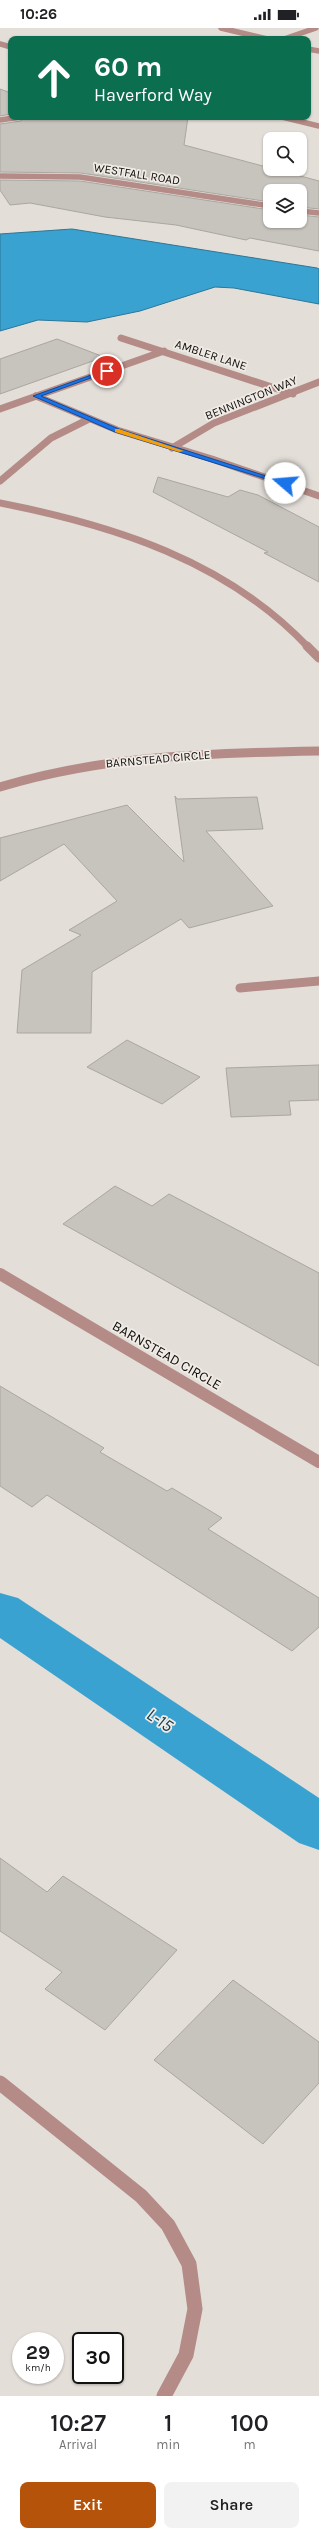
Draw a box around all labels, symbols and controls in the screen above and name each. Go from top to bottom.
text: 10:26 [20,5,57,23]
text: 60 m [94,50,162,83]
icon: ahead [28,52,80,104]
text: Haverford Way [94,84,212,106]
map controls [263,132,307,228]
button: search [263,132,307,176]
street label: WESTFALL ROAD [93,160,181,188]
button: layers [263,184,307,228]
street label: AMBLER LANE [173,337,249,373]
pin [90,354,124,388]
icon: arrive [96,360,118,382]
street label: BENNINGTON WAY [203,373,300,423]
position arrow [264,462,306,504]
street label: BARNSTEAD CIRCLE [105,747,211,771]
street label: BARNSTEAD CIRCLE [109,1317,224,1394]
water label: L-15 [142,1703,178,1737]
speed limit sign: 30 [72,2332,124,2384]
text: 29 [26,2341,50,2364]
text: km/h [25,2362,51,2374]
text: 10:27 [50,2409,106,2437]
text: 1 [164,2409,172,2437]
text: 100 [230,2409,269,2437]
text: Arrival [59,2437,97,2452]
text: min [156,2437,180,2452]
text: m [243,2437,256,2452]
button: Exit [20,2482,156,2528]
button: Share [164,2482,299,2528]

